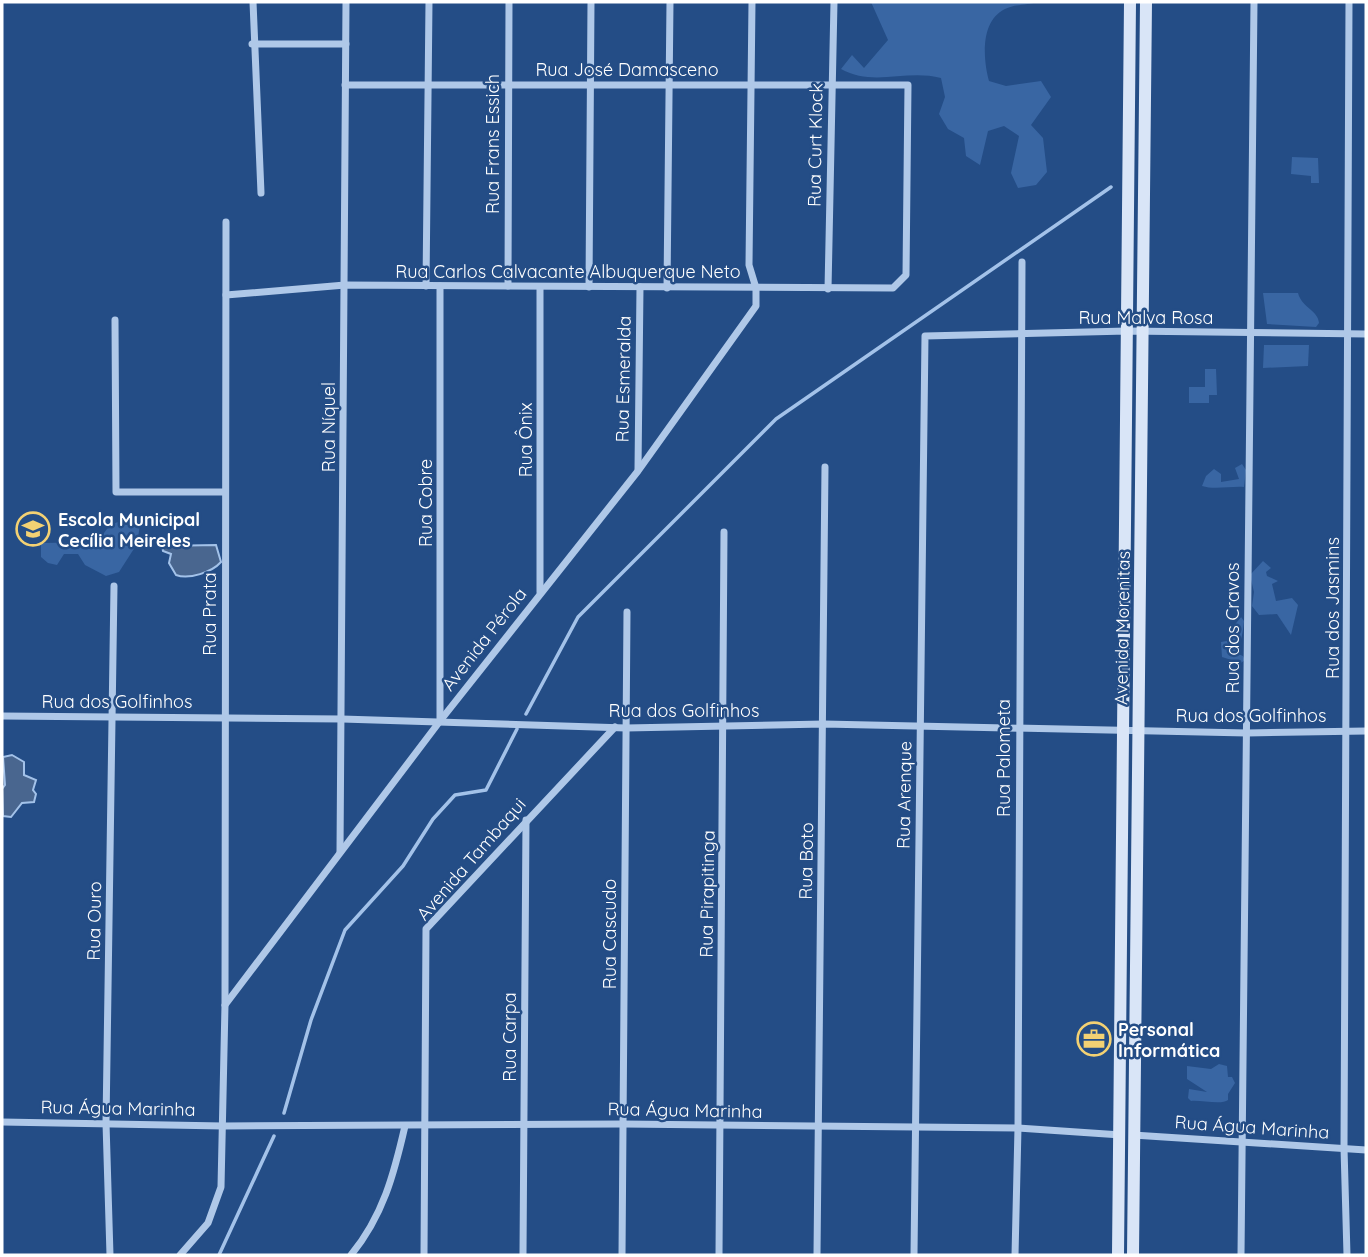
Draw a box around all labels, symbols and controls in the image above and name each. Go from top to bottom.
street label: Rua José Damasceno [535,58,719,81]
street label: Rua Frans Essich [481,74,504,214]
street label: Rua Curt Klock [802,83,828,207]
street label: Rua Carlos Calvacante Albuquerque Neto [395,260,741,283]
street label: Rua Malva Rosa [1078,306,1214,329]
street label: Rua Esmeralda [610,316,636,442]
street label: Rua Níquel [317,382,340,472]
street label: Rua Ônix [514,402,537,477]
street label: Rua Cobre [414,459,437,547]
place label: Escola Municipal Cecília Meireles [58,508,200,552]
school or university icon: Escola Municipal Cecília Meireles [14,510,52,548]
street label: Rua dos Jasmins [1321,537,1344,679]
street label: Avenida Morenitas [1109,551,1135,705]
street label: Rua dos Cravos [1221,563,1244,694]
street label: Rua Prata [198,572,221,656]
street label: Avenida Pérola [436,583,532,695]
street label: Rua dos Golfinhos [42,690,192,713]
street label: Rua dos Golfinhos [609,699,759,722]
street label: Rua Palometa [992,699,1015,817]
street label: Rua dos Golfinhos [1176,704,1326,727]
street label: Rua Arenque [892,741,916,849]
street label: Avenida Tambaqui [411,793,531,925]
street label: Rua Boto [794,822,818,900]
street label: Rua Pirapitinga [694,830,720,958]
street label: Rua Cascudo [598,879,621,989]
street label: Rua Ouro [82,881,106,961]
street label: Rua Carpa [498,992,521,1082]
place label: Personal Informática [1118,1018,1220,1062]
office icon: Personal Informática [1075,1020,1113,1058]
street label: Rua Água Marinha [40,1095,196,1121]
street label: Rua Água Marinha [607,1097,763,1123]
street label: Rua Água Marinha [1174,1110,1330,1144]

